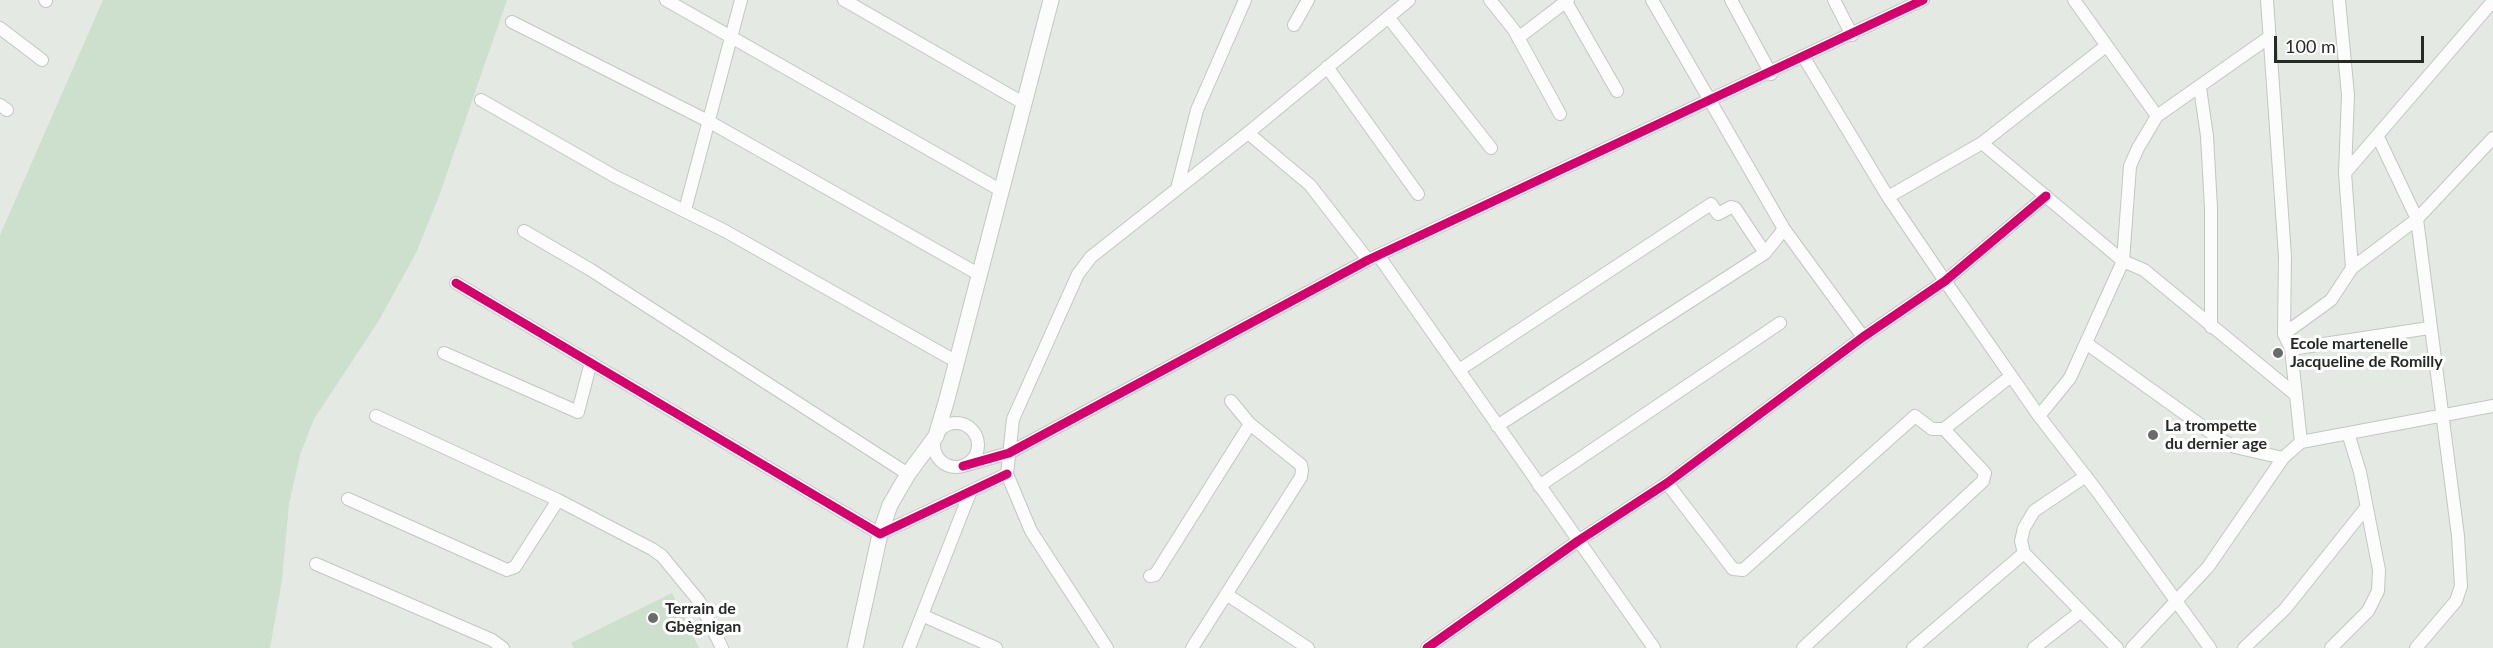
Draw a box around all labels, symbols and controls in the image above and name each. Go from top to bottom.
scale bar [2277,24,2427,62]
text: 100 m [2285,35,2336,57]
place label: Ecole martenelle Jacqueline de Romilly [2290,334,2443,372]
marker: Ecole martenelle Jacqueline de Romilly [2271,346,2285,360]
place label: La trompette du dernier age [2165,416,2267,454]
marker: La trompette du dernier age [2146,428,2160,442]
place label: Terrain de Gbègnigan [665,599,741,637]
marker: Terrain de Gbègnigan [646,611,660,625]

